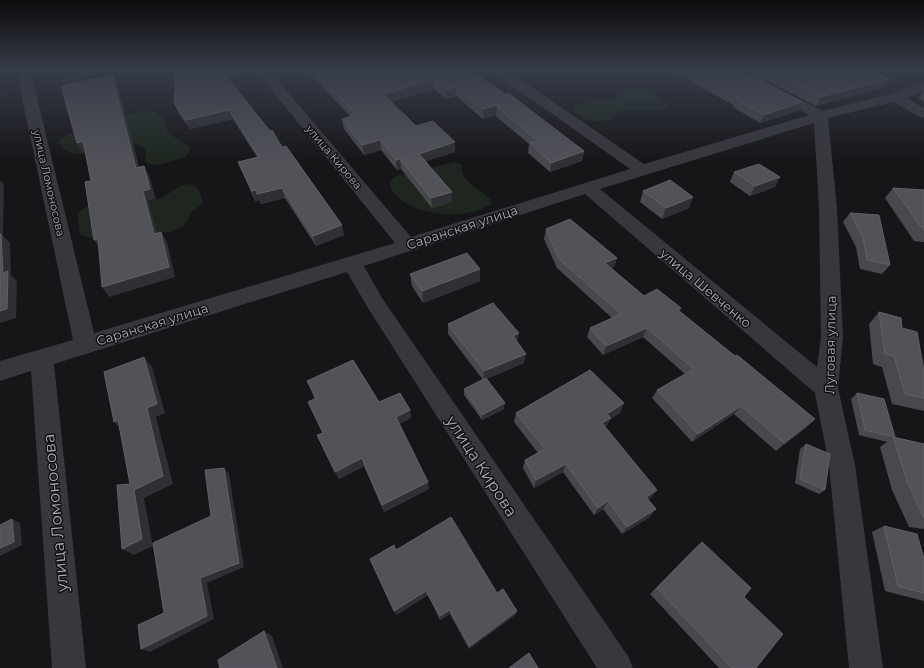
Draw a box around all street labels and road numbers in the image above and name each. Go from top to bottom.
street label: улица Кирова [302,121,365,192]
street label: улица Ломоносова [30,127,68,238]
street label: Саранская улица [404,201,520,253]
street label: улица Шевченко [656,244,755,331]
street label: Луговая улица [821,295,839,395]
street label: Саранская улица [94,299,210,349]
street label: улица Кирова [441,411,521,520]
street label: улица Ломоносова [39,433,72,594]

